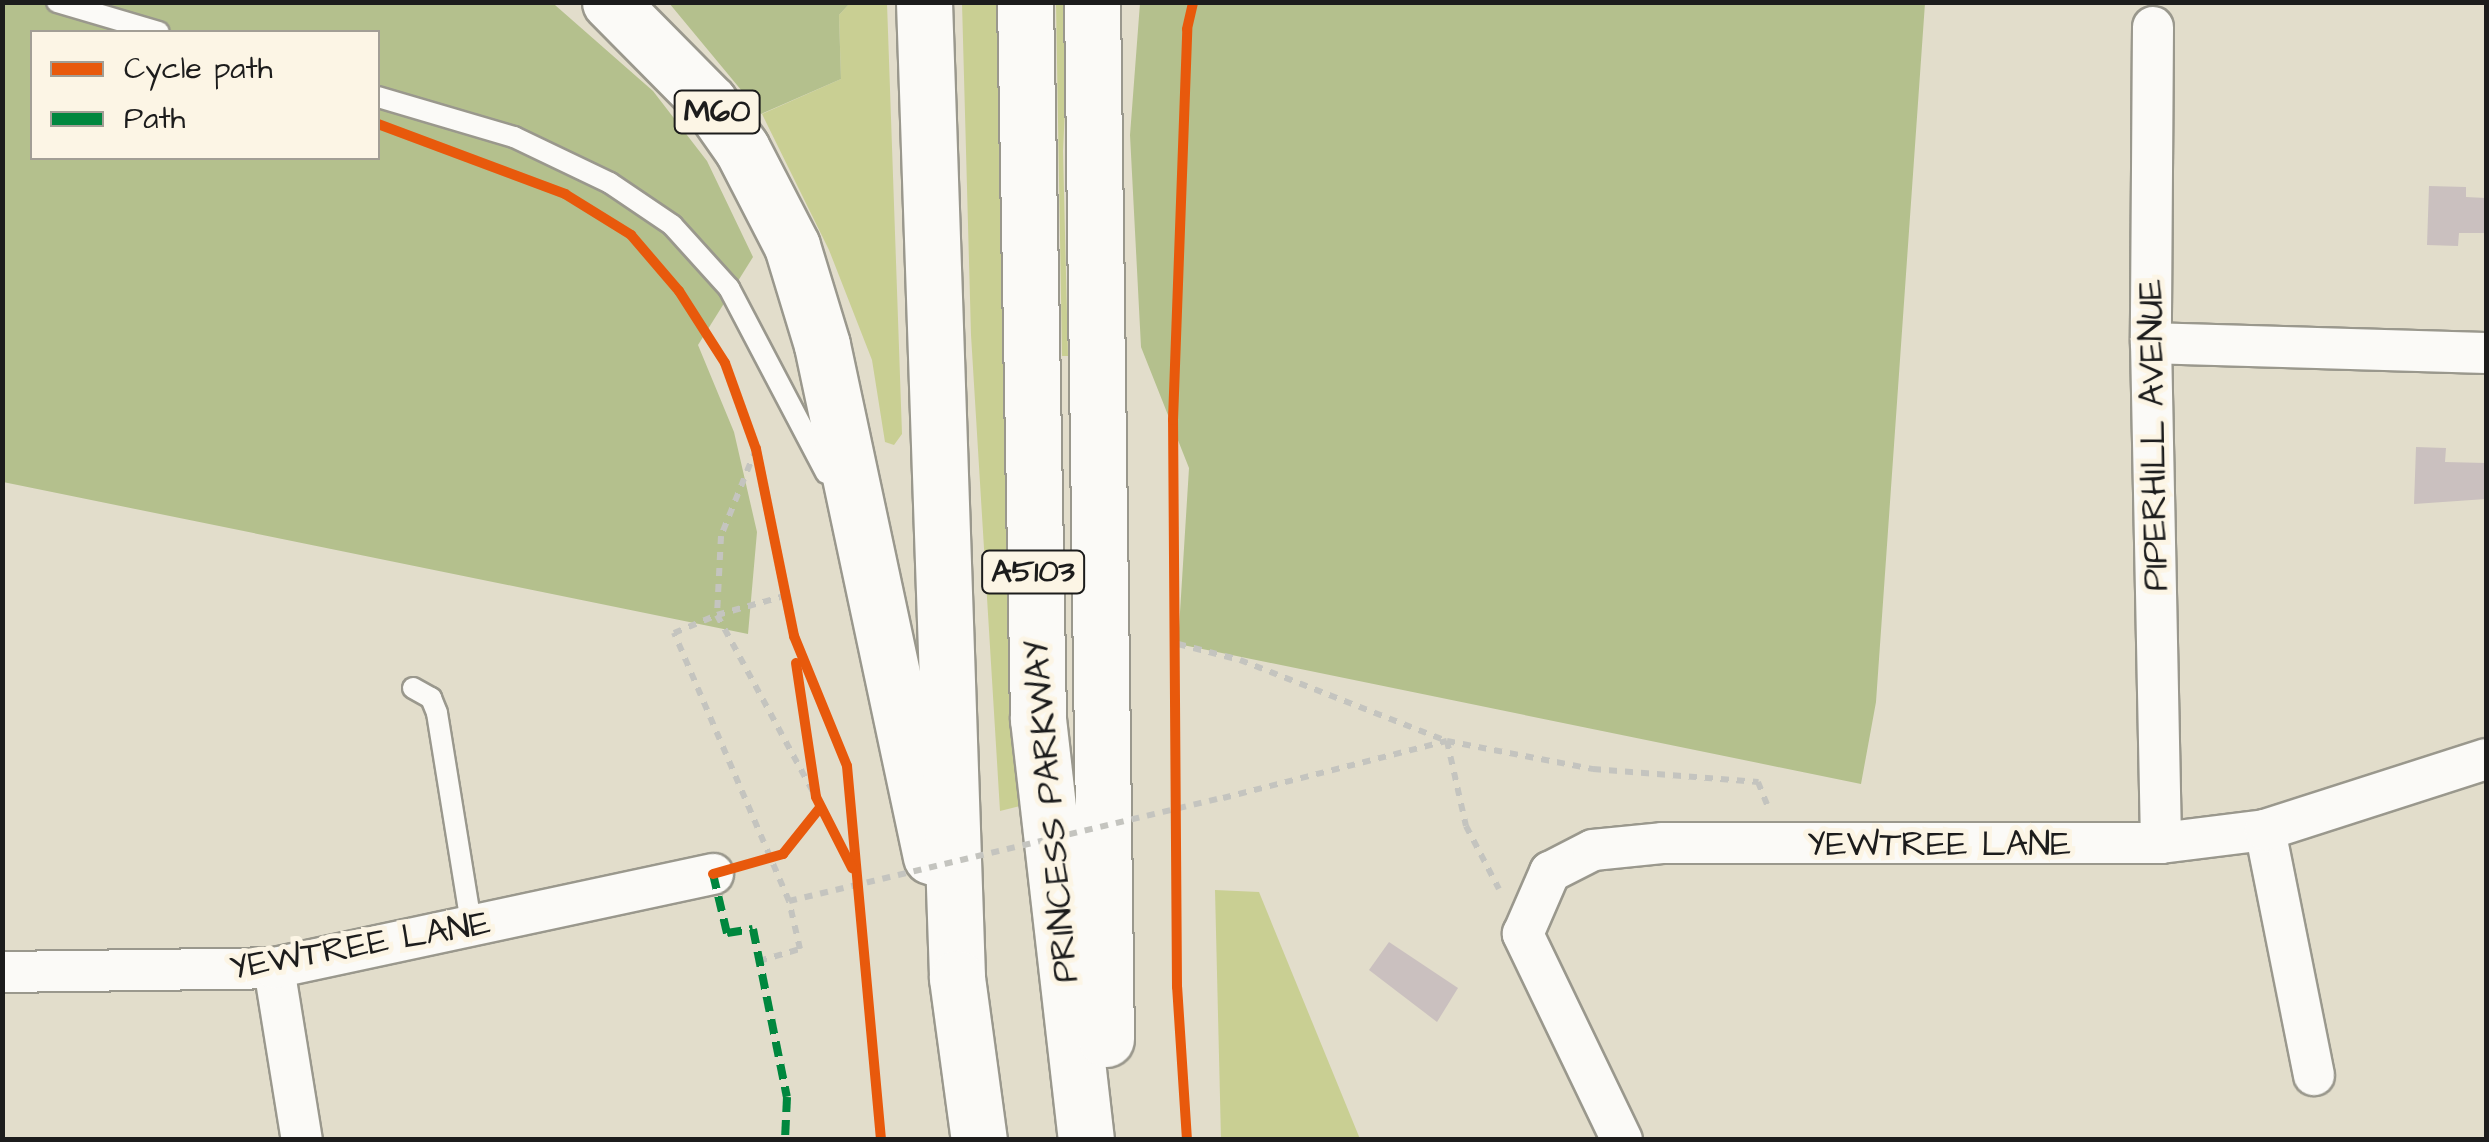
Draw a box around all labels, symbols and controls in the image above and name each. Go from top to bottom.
legend [30,30,380,160]
text: Cycle path [124,48,273,90]
road number: M60 [672,85,762,139]
text: Path [124,98,185,140]
street label: PIPERHILL AVENUE [2130,279,2178,591]
road number: A5103 [980,545,1086,599]
street label: PRINCESS PARKWAY [1016,638,1088,984]
street label: YEWTREE LANE [1807,824,2071,866]
street label: YEWTREE LANE [226,902,494,990]

